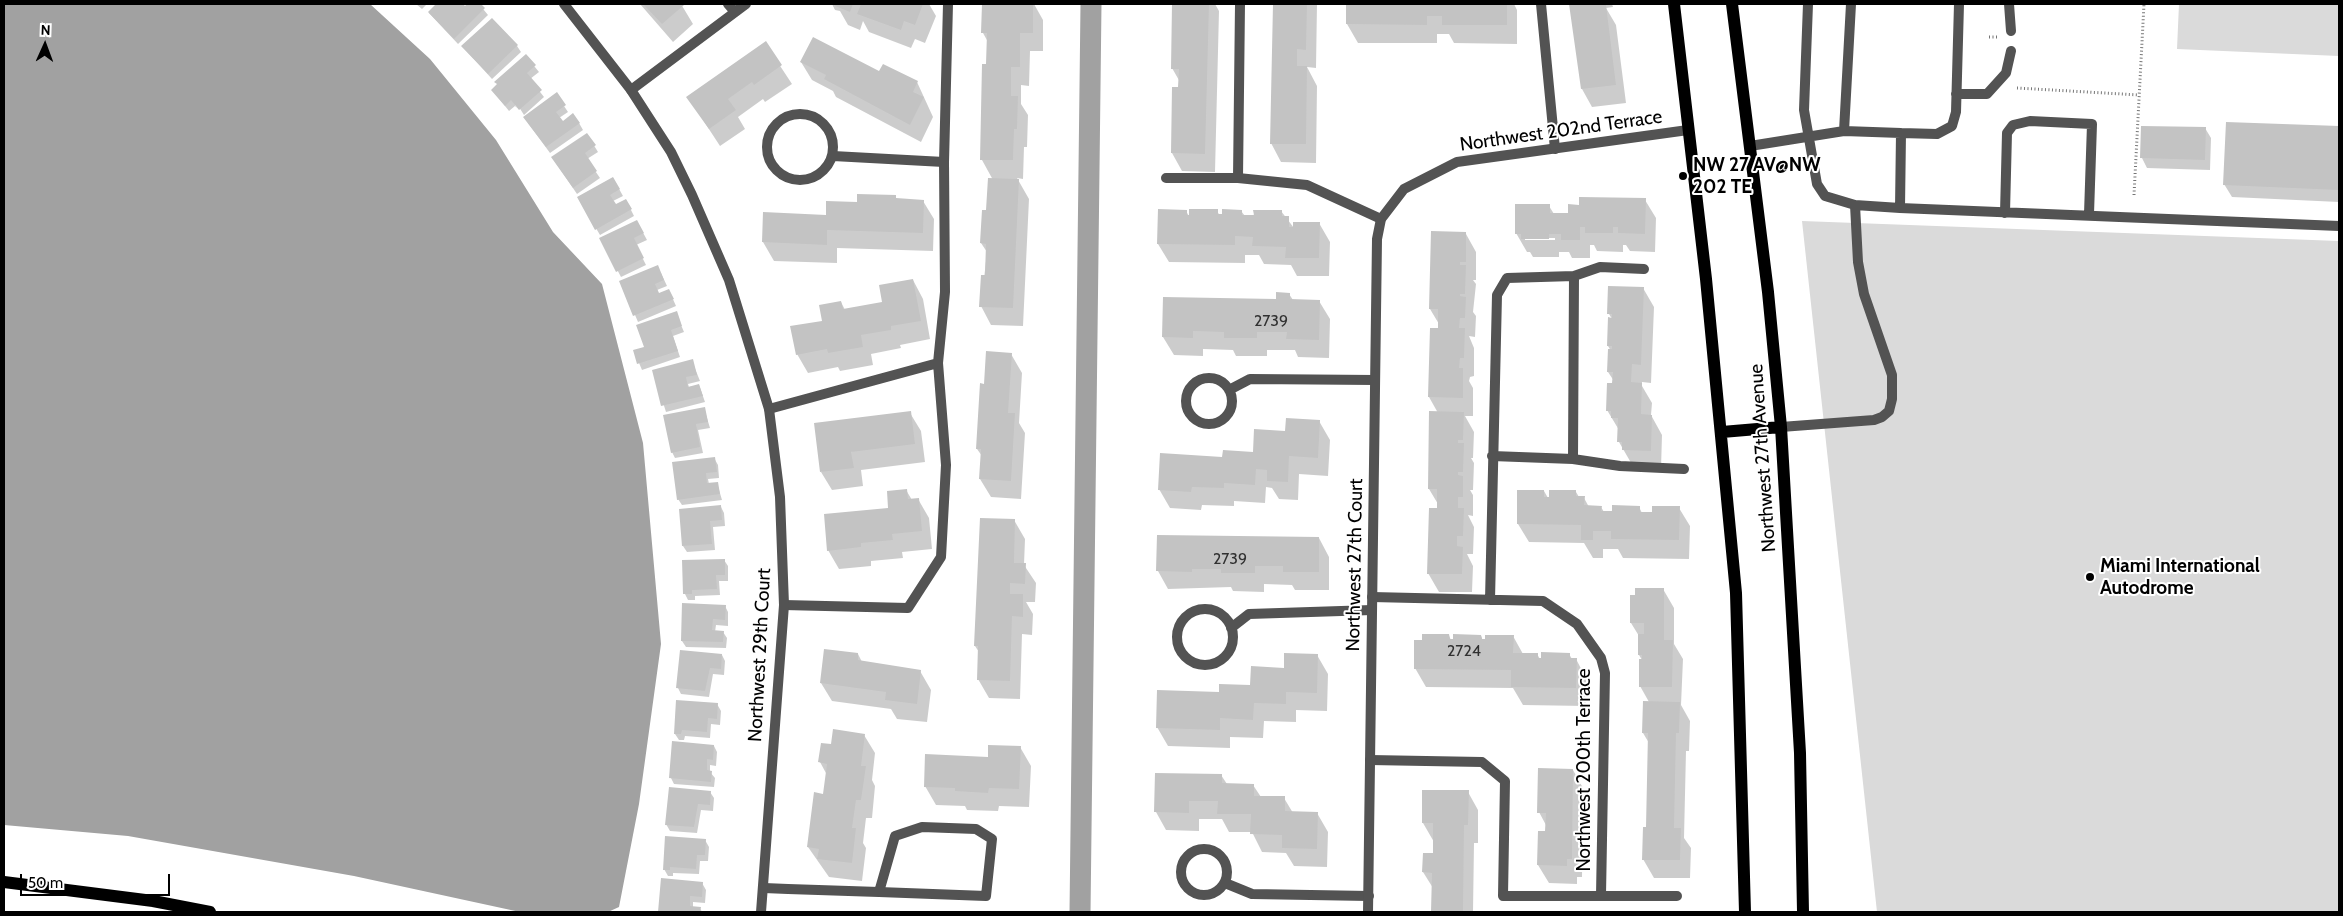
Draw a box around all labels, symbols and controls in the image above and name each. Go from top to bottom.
north arrow [20,20,70,70]
text: N [40,21,51,39]
street label: Northwest 202nd Terrace [1458,105,1664,157]
place label: NW 27 AV@NW 202 TE [1693,154,1821,198]
marker: NW 27 AV@NW 202 TE [1677,170,1689,182]
house number: 2739 [1254,311,1288,331]
street label: Northwest 27th Avenue [1745,363,1781,553]
street label: Northwest 27th Court [1342,478,1368,652]
house number: 2739 [1213,549,1247,569]
place label: Miami International Autodrome [2100,555,2260,599]
street label: Northwest 29th Court [744,568,776,742]
marker: Miami International Autodrome [2084,571,2096,583]
house number: 2724 [1447,641,1481,661]
street label: Northwest 200th Terrace [1573,668,1595,872]
scale bar [22,864,172,896]
text: 50 m [28,874,63,892]

